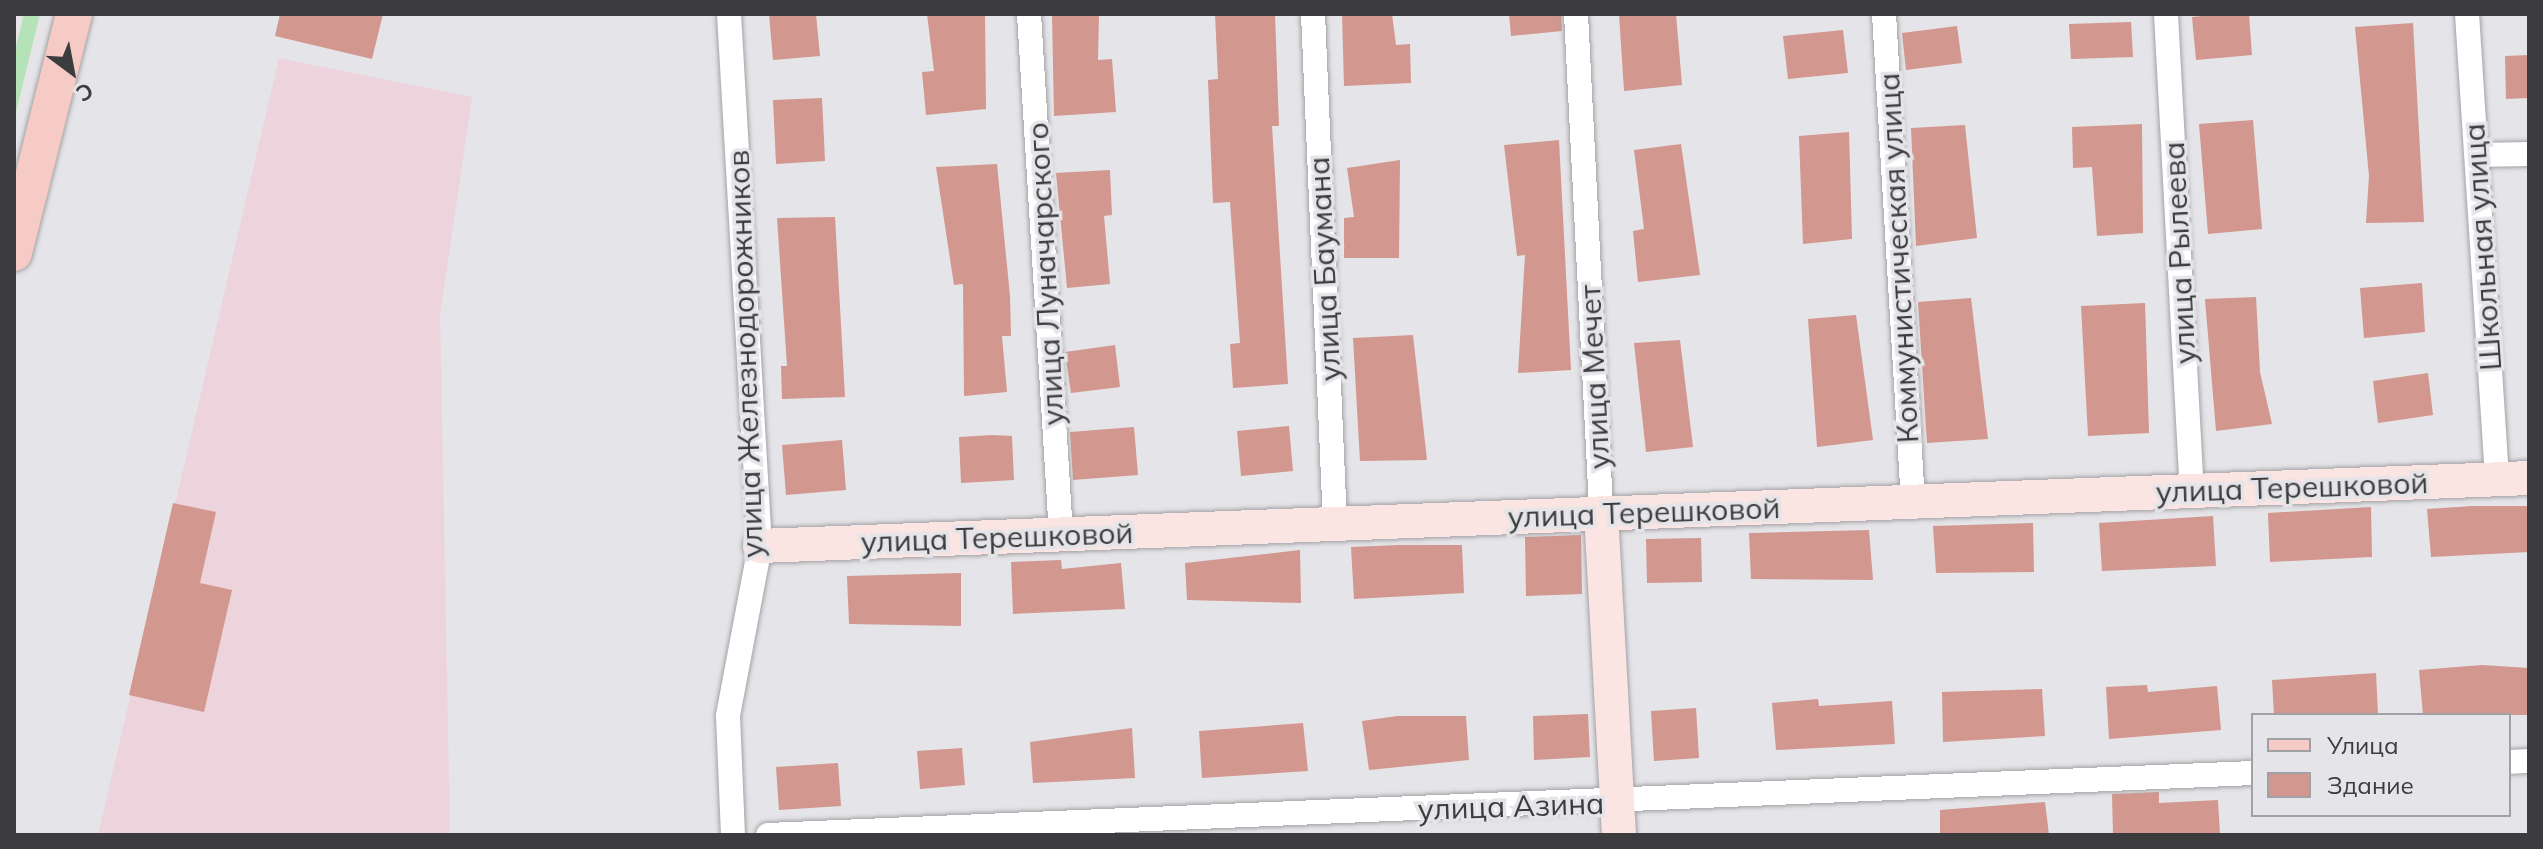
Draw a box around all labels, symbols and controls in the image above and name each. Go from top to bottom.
north arrow [32,32,112,112]
street label: Коммунистическая улица [1870,72,1926,444]
text: С [71,76,99,108]
street label: улица Луначарского [1019,121,1071,427]
street label: Школьная улица [2455,122,2509,372]
street label: улица Рылеева [2155,141,2203,365]
street label: улица Железнодорожников [720,149,770,559]
street label: улица Баумана [1300,156,1348,382]
street label: улица Мечет [1571,284,1617,470]
street label: улица Терешковой [2155,464,2429,510]
street label: улица Терешковой [1507,489,1781,535]
street label: улица Терешковой [860,514,1134,560]
legend [2251,713,2511,817]
text: Улица [2327,730,2399,760]
text: Здание [2327,770,2414,800]
street label: улица Азина [1417,785,1605,827]

